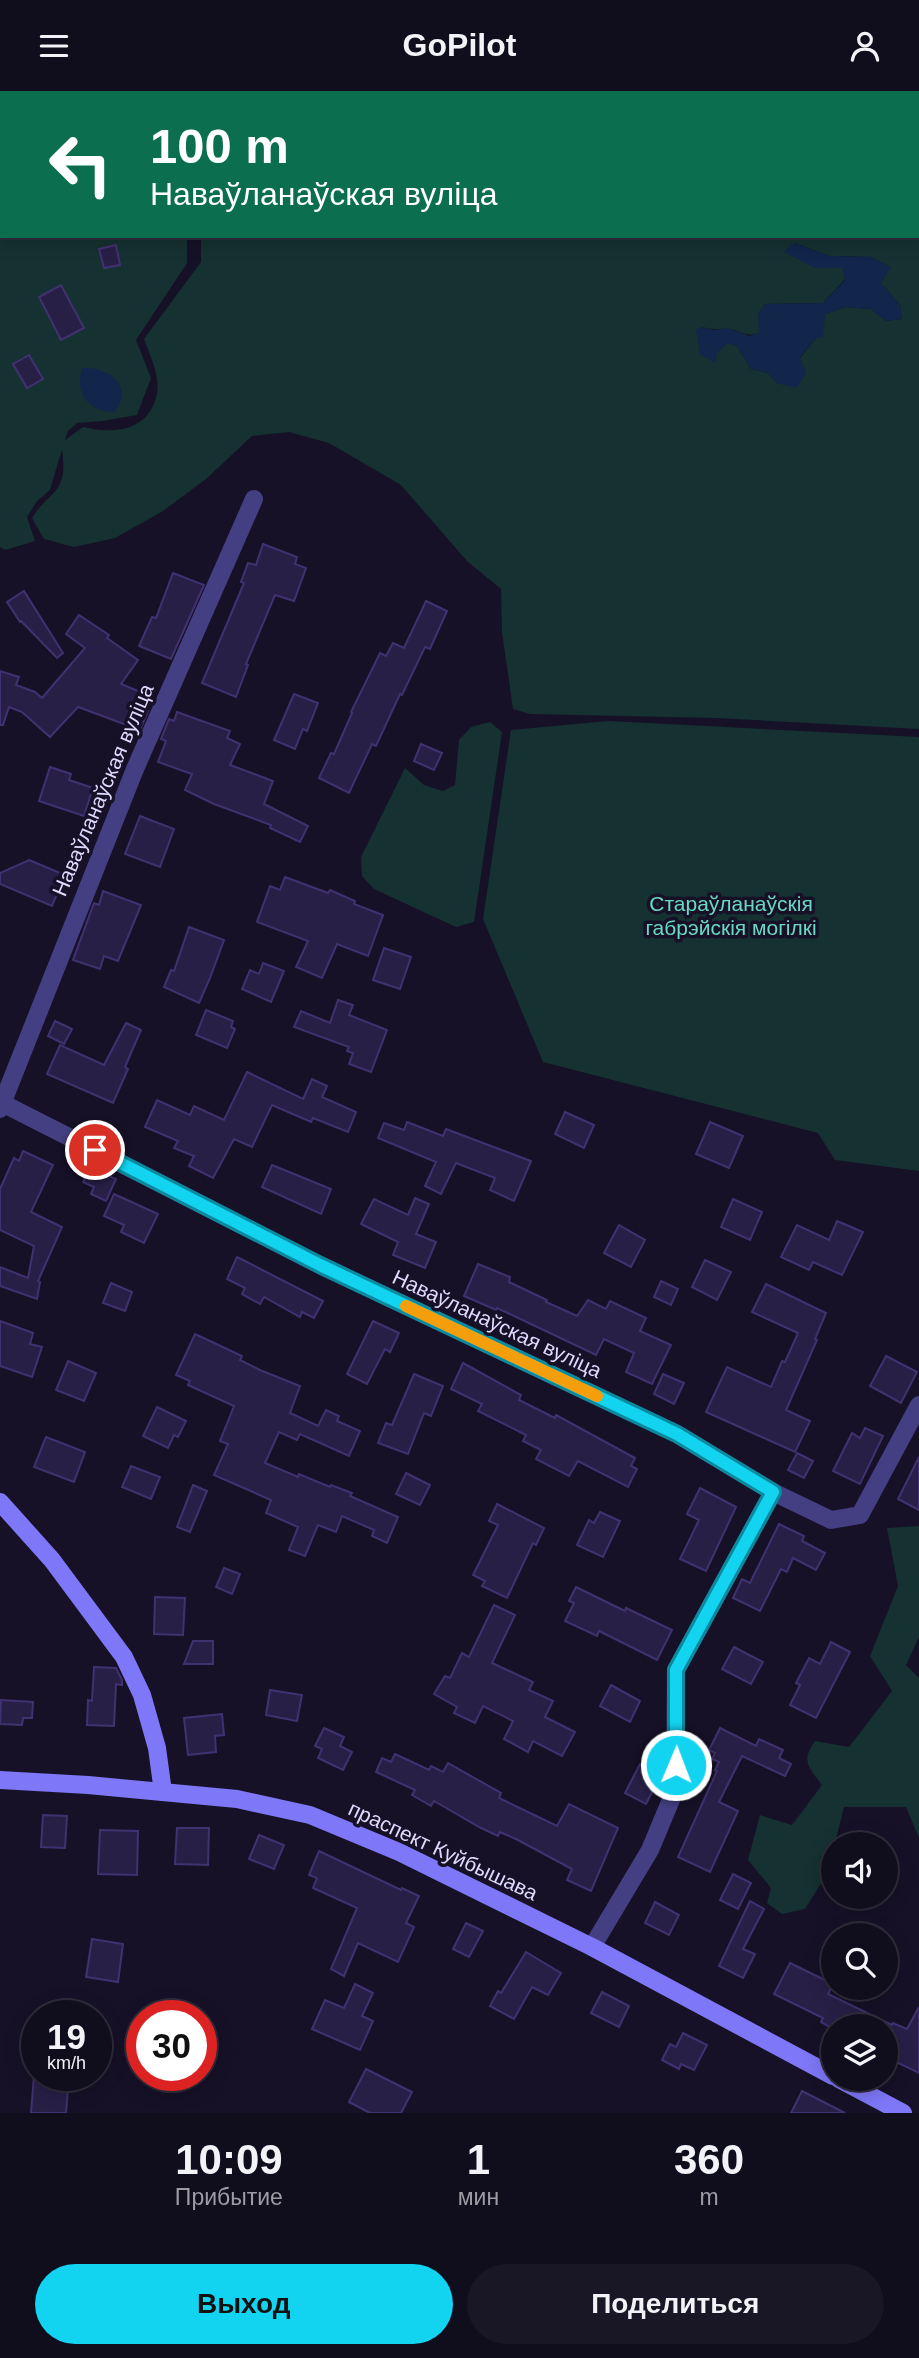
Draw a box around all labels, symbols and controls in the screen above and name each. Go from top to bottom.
icon: menu [35,27,73,65]
text: GoPilot [403,27,516,63]
icon: person [846,27,884,65]
icon: left [35,119,126,210]
text: 100 m [150,119,289,173]
text: Наваўланаўская вуліца [150,176,498,212]
street label: Наваўланаўская вуліца [47,680,158,899]
park label: Стараўланаўскія габрэйскія могілкі [645,892,817,939]
pin [65,1120,125,1180]
icon: arrive [76,1131,114,1169]
street label: Наваўланаўская вуліца [389,1265,606,1382]
position arrow [639,1728,713,1802]
street label: праспект Куйбышава [345,1797,542,1905]
map controls [821,1832,898,2091]
button: sound [821,1832,898,1909]
button: search [821,1923,898,2000]
speed limit sign: 30 [126,2000,217,2091]
button: layers [821,2014,898,2091]
text: 19 [47,2017,86,2056]
text: km/h [47,2053,86,2073]
text: 10:09 [175,2136,283,2183]
text: 1 [467,2136,490,2183]
text: 360 [674,2136,744,2183]
text: Прибытие [175,2184,283,2210]
text: мин [458,2184,499,2210]
text: m [699,2184,719,2210]
button: Выход [35,2264,453,2344]
button: Поделиться [467,2264,884,2344]

